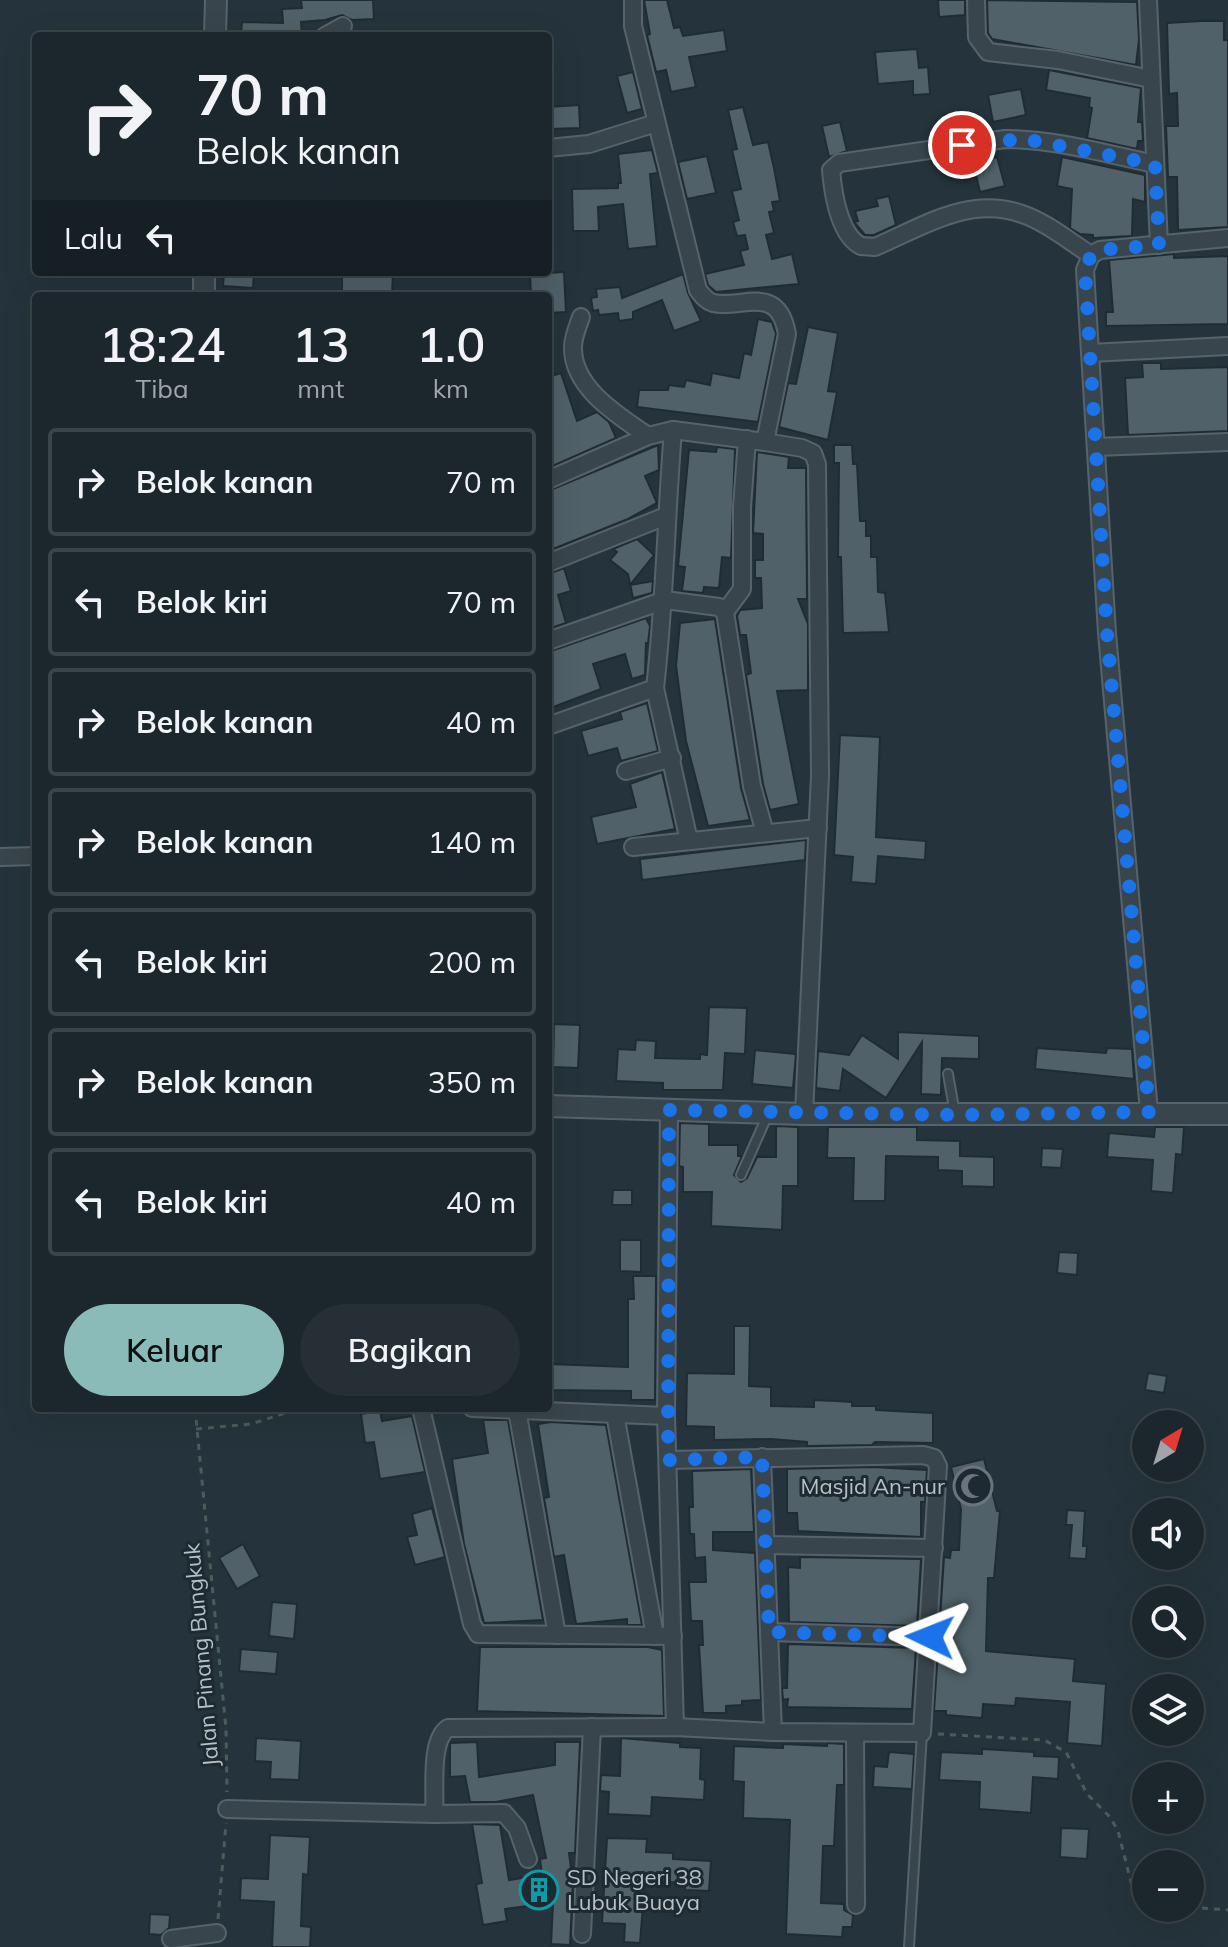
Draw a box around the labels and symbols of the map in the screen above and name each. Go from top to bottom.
pin [928,111,996,179]
north arrow [1132,1410,1204,1482]
mosque icon: Masjid An-nur [952,1465,994,1507]
place label: Masjid An-nur [801,1472,945,1500]
street label: Jalan Pinang Bungkuk [177,1541,225,1768]
position arrow [888,1595,972,1679]
place label: SD Negeri 38 Lubuk Buaya [567,1863,702,1916]
building icon: SD Negeri 38 Lubuk Buaya [518,1869,560,1911]

